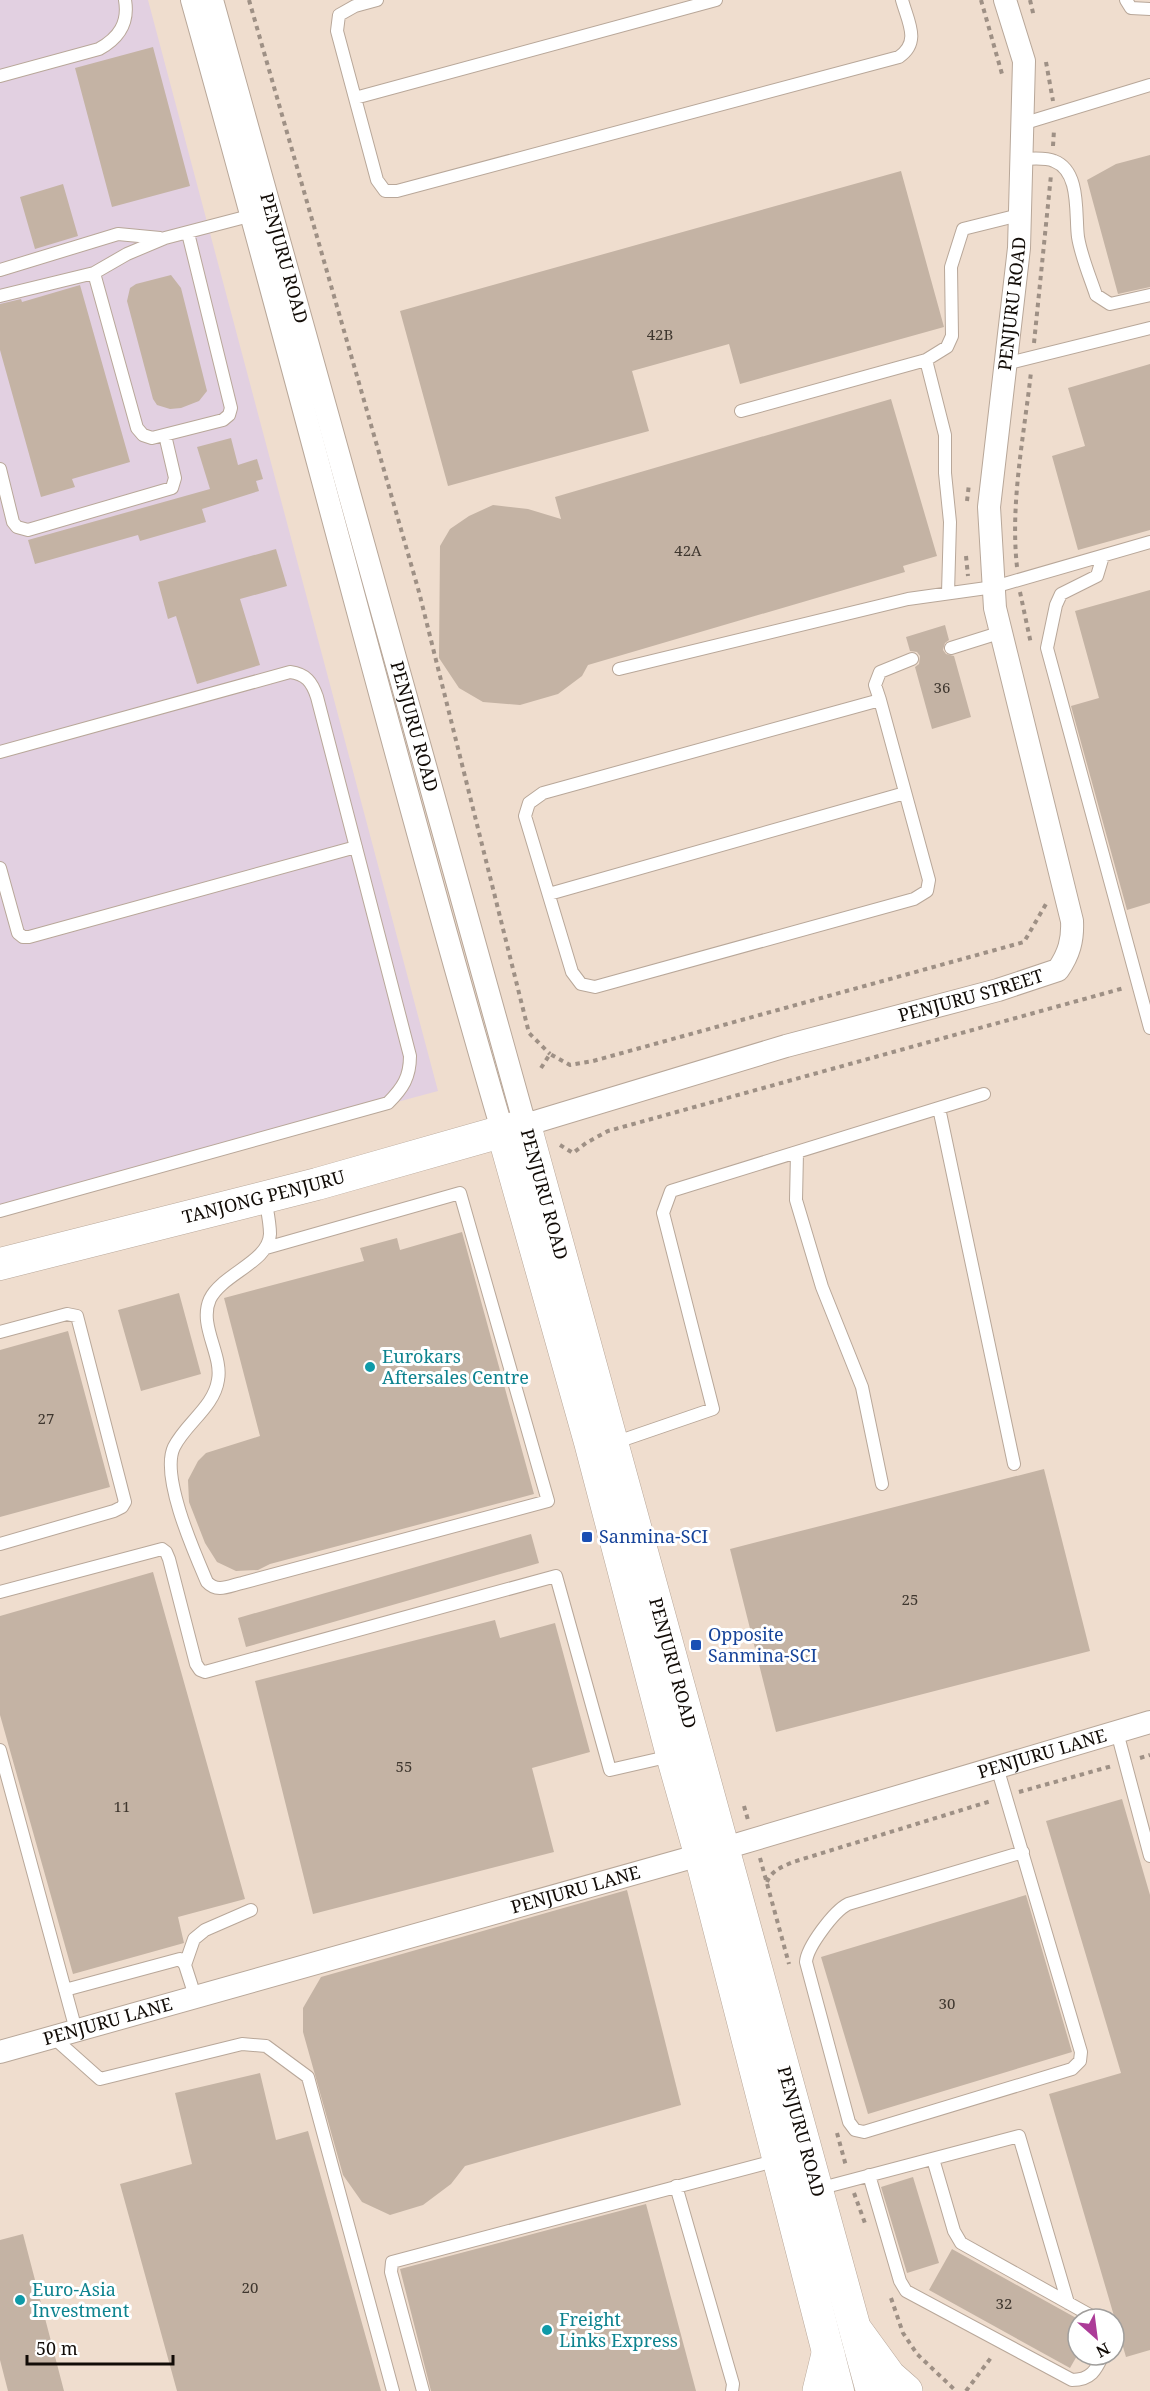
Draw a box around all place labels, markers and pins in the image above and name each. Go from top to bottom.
place label: Eurokars Aftersales Centre [382,1344,529,1389]
marker: Eurokars Aftersales Centre [363,1360,377,1374]
place label: Sanmina-SCI [599,1524,708,1548]
marker: Sanmina-SCI [580,1530,594,1544]
place label: Opposite Sanmina-SCI [708,1622,817,1667]
marker: Opposite Sanmina-SCI [689,1638,703,1652]
place label: Euro-Asia Investment [32,2277,129,2322]
marker: Euro-Asia Investment [13,2293,27,2307]
place label: Freight Links Express [559,2307,678,2352]
marker: Freight Links Express [540,2323,554,2337]

